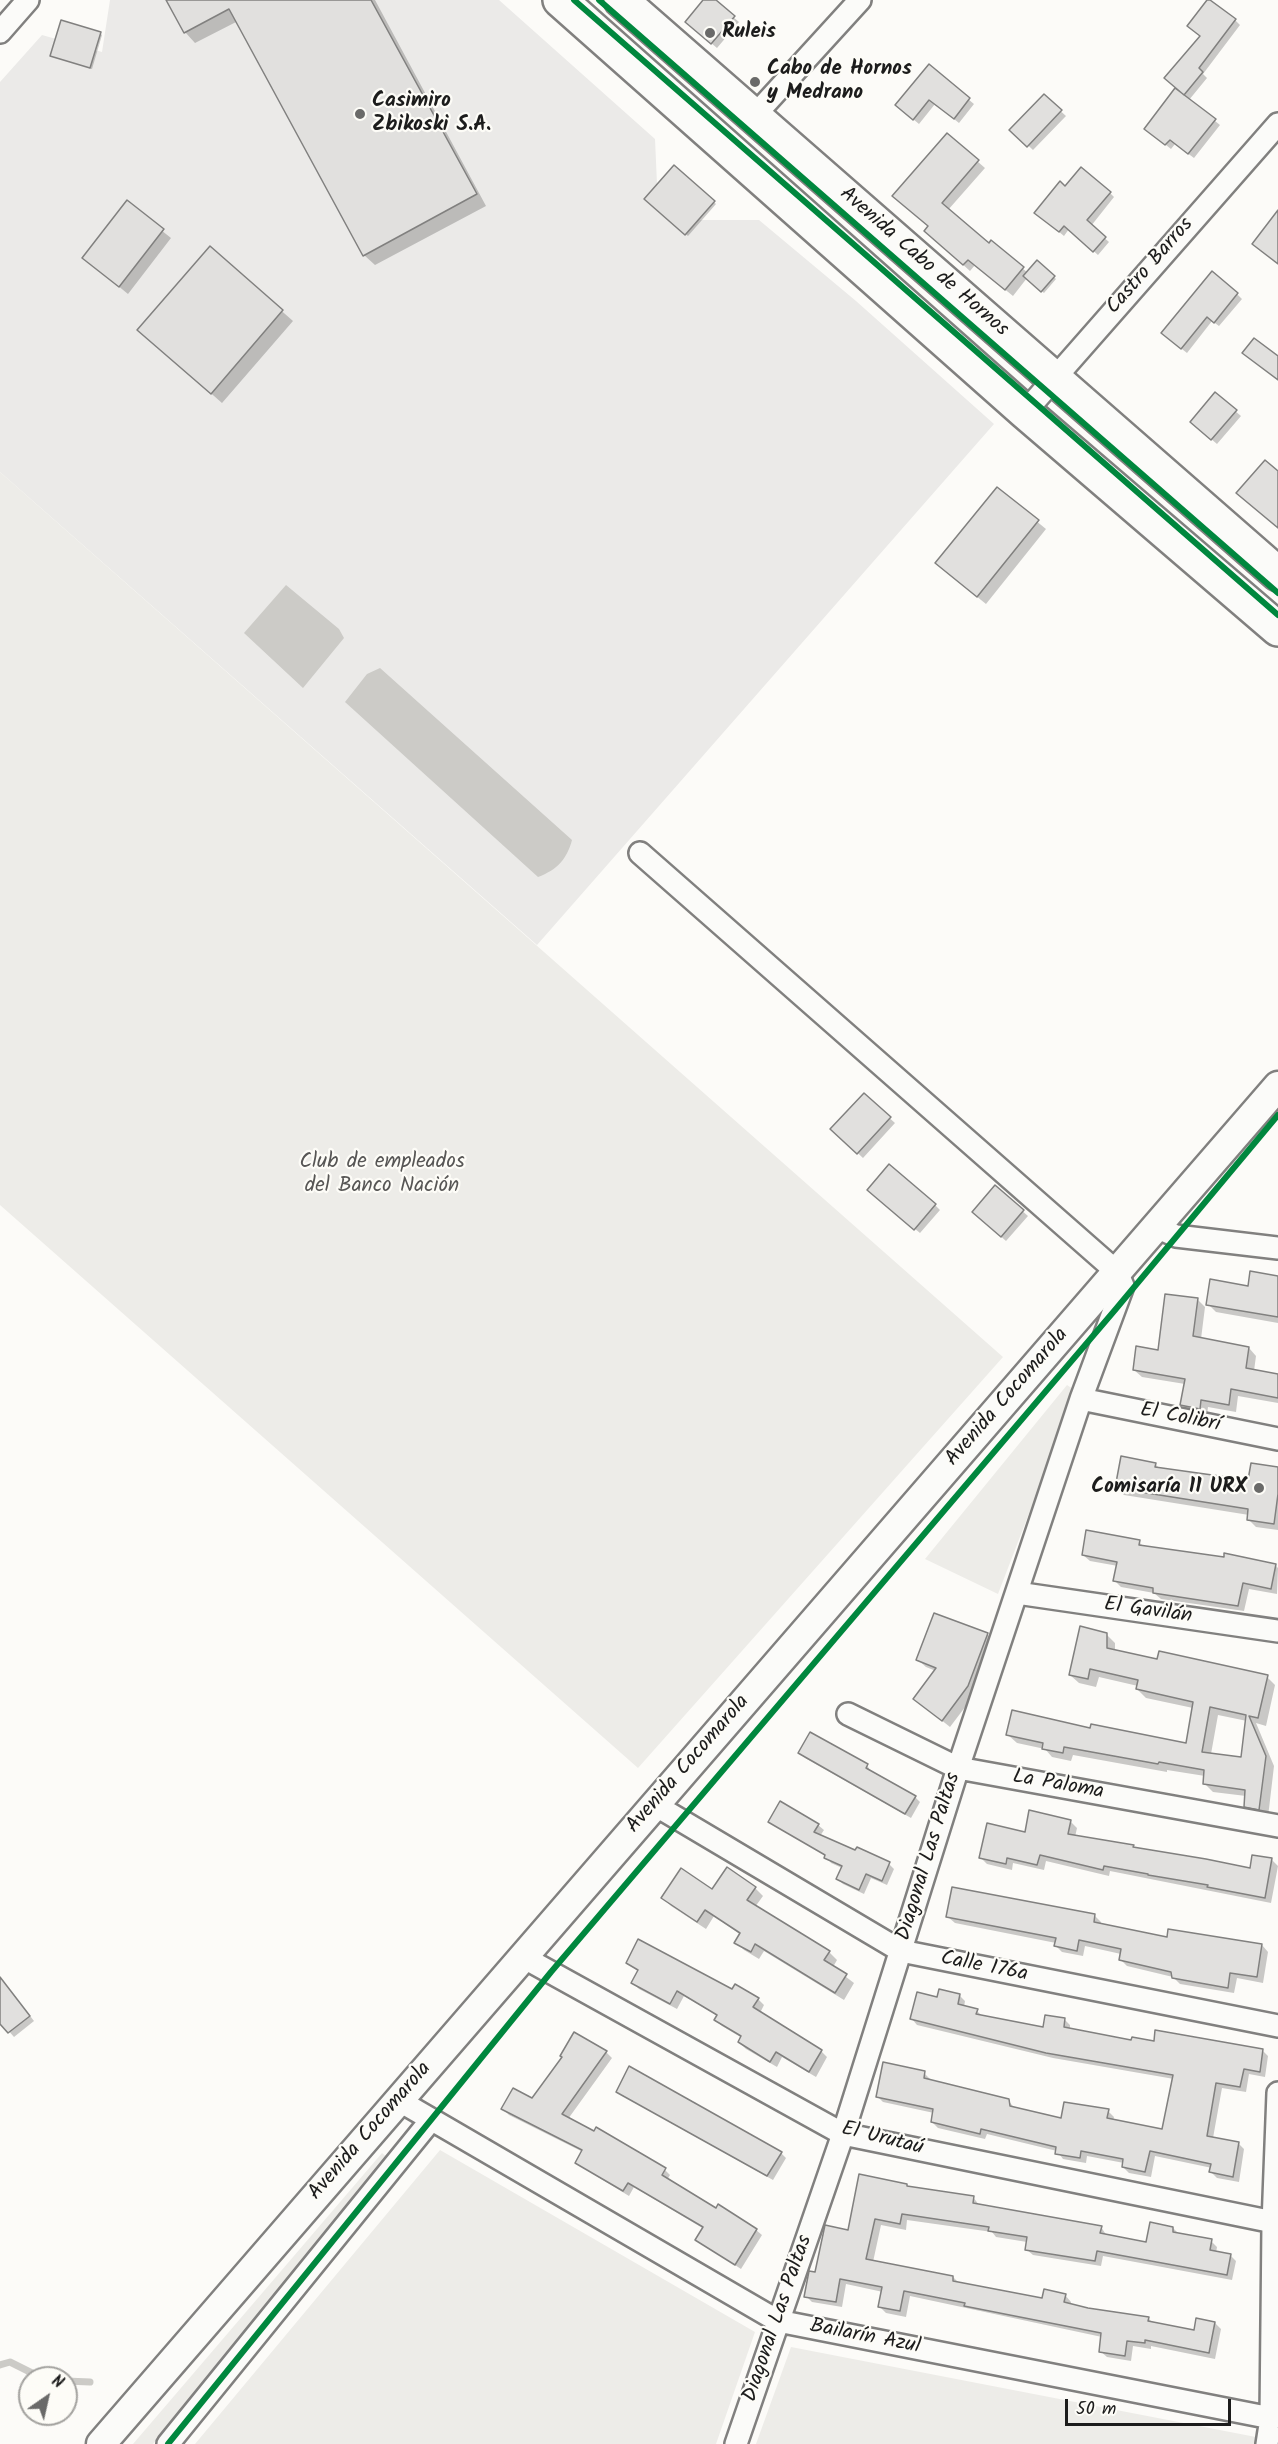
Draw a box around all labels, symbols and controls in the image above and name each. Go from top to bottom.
place label: Ruleis [722,20,776,46]
marker: Ruleis [703,26,717,40]
place label: Cabo de Hornos y Medrano [767,57,912,107]
marker: Cabo de Hornos y Medrano [748,75,762,89]
place label: Casimiro Zbikoski S.A. [372,89,491,139]
marker: Casimiro Zbikoski S.A. [353,107,367,121]
street label: Avenida Cabo de Hornos [833,183,1013,343]
street label: Castro Barros [1102,213,1200,321]
park label: Club de empleados del Banco Nación [299,1150,465,1200]
street label: Avenida Cocomarola [941,1324,1075,1472]
street label: El Colibrí [1138,1399,1222,1439]
place label: Comisaría 11 URX [1091,1475,1247,1501]
marker: Comisaría 11 URX [1252,1481,1266,1495]
street label: El Gavilán [1102,1593,1194,1631]
street label: Avenida Cocomarola [622,1691,756,1839]
street label: La Paloma [1010,1766,1106,1806]
street label: Diagonal Las Paltas [892,1770,968,1944]
street label: Calle 176a [938,1947,1030,1989]
street label: Avenida Cocomarola [304,2058,438,2206]
street label: El Urutaú [838,2118,926,2162]
street label: Diagonal Las Paltas [739,2232,819,2406]
street label: Bailarín Azul [808,2315,922,2361]
north arrow [18,2366,78,2426]
text: N [46,2369,68,2396]
scale bar [1068,2387,1234,2425]
text: 50 m [1076,2395,1116,2424]

